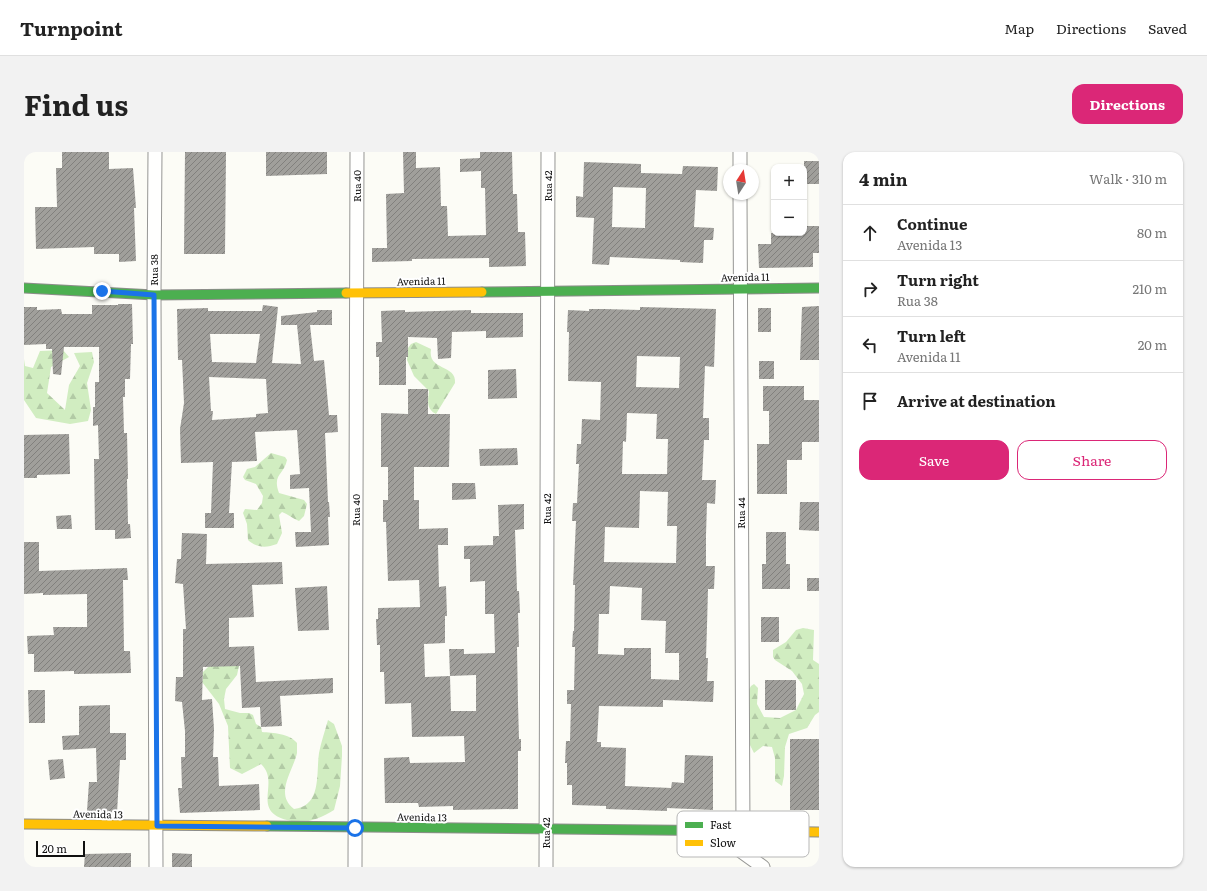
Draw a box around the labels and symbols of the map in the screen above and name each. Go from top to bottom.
north arrow [723,164,759,200]
street label: Rua 40 [349,170,364,202]
street label: Rua 42 [540,170,555,202]
street label: Rua 38 [146,254,161,286]
street label: Avenida 11 [720,269,770,284]
street label: Avenida 11 [396,273,446,288]
route end [93,282,111,300]
street label: Rua 42 [539,493,554,525]
street label: Rua 40 [348,494,363,526]
street label: Rua 44 [733,497,748,529]
street label: Avenida 13 [73,806,123,821]
street label: Avenida 13 [397,809,447,824]
legend [677,811,809,857]
text: Fast [710,816,732,832]
street label: Rua 42 [538,817,553,849]
route start [346,819,364,837]
text: Slow [710,834,736,850]
scale bar [36,839,85,858]

